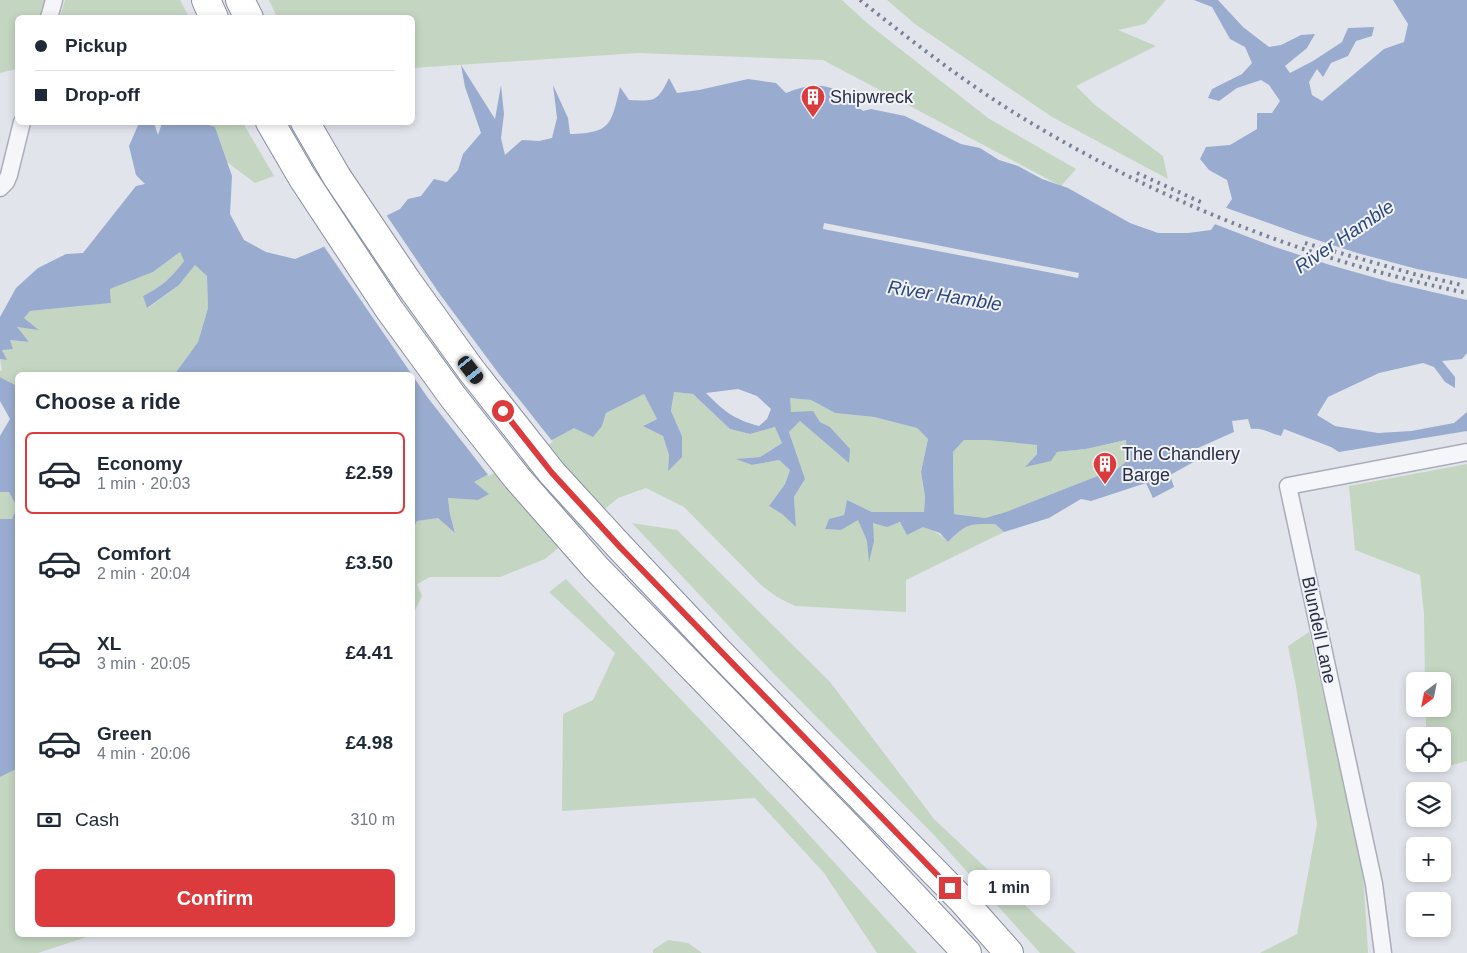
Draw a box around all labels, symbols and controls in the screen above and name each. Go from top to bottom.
text: Pickup [65,35,127,56]
text: Drop-off [65,84,140,105]
building icon: Shipwreck [800,84,826,118]
place label: Shipwreck [830,87,914,107]
water label: River Hamble [1291,196,1398,277]
water label: River Hamble [886,276,1003,315]
car [455,354,486,386]
text: Choose a ride [35,389,180,414]
route start [492,400,514,422]
place label: The Chandlery Barge [1122,444,1240,485]
icon: car [37,451,82,496]
building icon: The Chandlery Barge [1092,451,1118,485]
text: Economy [97,453,183,474]
text: £2.59 [345,462,393,483]
text: 1 min · 20:03 [97,475,190,492]
icon: car [37,541,82,586]
text: Comfort [97,543,171,564]
text: £3.50 [345,552,393,573]
text: 2 min · 20:04 [97,565,190,582]
street label: Blundell Lane [1298,575,1340,685]
icon: car [37,631,82,676]
text: XL [97,633,121,654]
text: £4.41 [345,642,393,663]
text: 3 min · 20:05 [97,655,190,672]
north arrow [1406,672,1451,718]
map controls [1406,672,1451,937]
icon: car [37,721,82,766]
text: Green [97,723,152,744]
button: locate [1406,727,1451,772]
text: £4.98 [345,732,393,753]
text: 4 min · 20:06 [97,745,190,762]
button: layers [1406,782,1451,827]
icon: cash [35,806,63,834]
text: Cash [75,809,119,830]
text: 310 m [351,811,395,828]
button: + [1406,837,1451,882]
button: Confirm [35,869,395,927]
callout: 1 min [968,870,1050,906]
route end [939,877,961,899]
text: 1 min [988,879,1030,896]
button: − [1406,892,1451,937]

